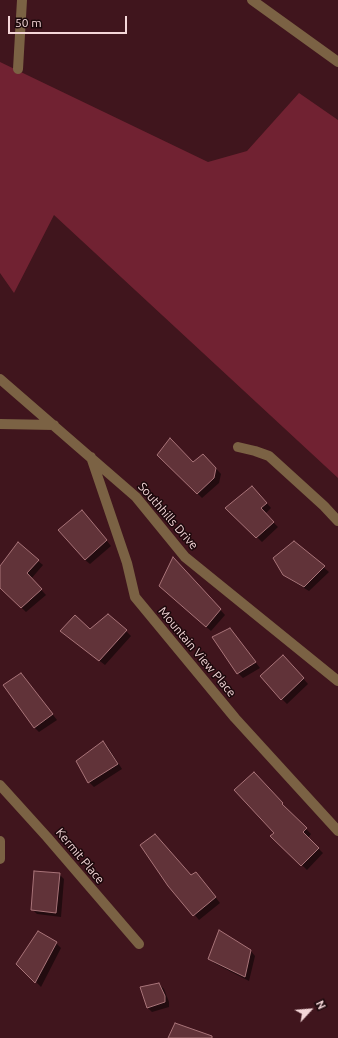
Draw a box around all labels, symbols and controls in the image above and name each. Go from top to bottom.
scale bar [10,8,129,34]
text: 50 m [15,16,42,29]
street label: Southhills Drive [135,480,201,552]
street label: Mountain View Place [155,604,239,700]
street label: Kermit Place [53,825,107,887]
north arrow [290,990,330,1030]
text: N [314,998,328,1011]

